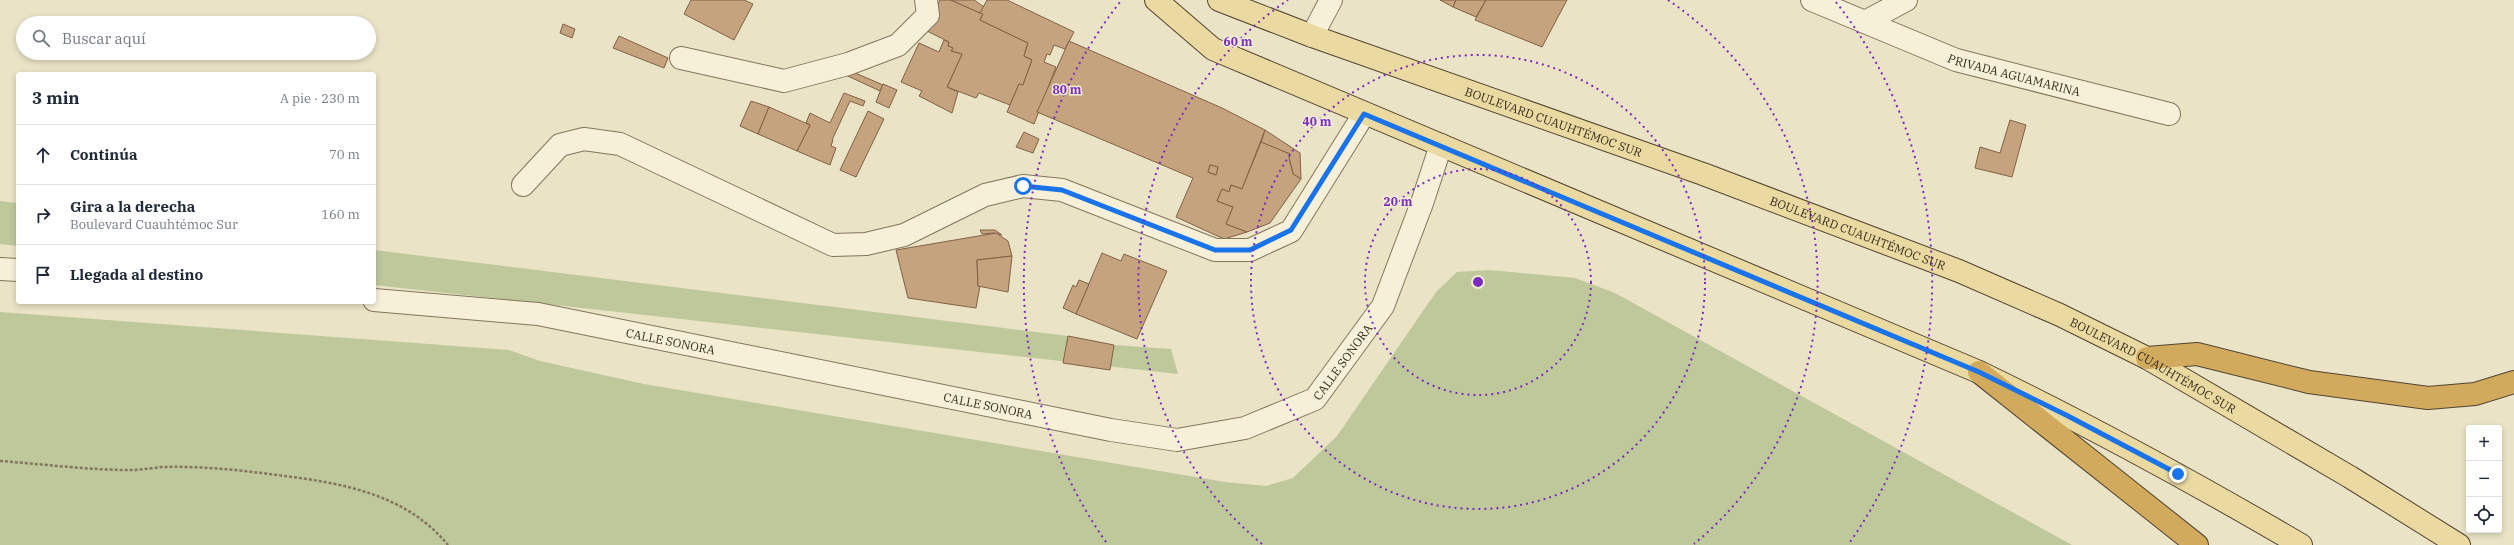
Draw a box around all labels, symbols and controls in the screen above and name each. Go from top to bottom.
search box [16,16,376,60]
icon: search [30,27,52,49]
text: Buscar aquí [62,29,146,48]
text: 60 m [1224,34,1253,49]
street label: PRIVADA AGUAMARINA [1946,50,2083,99]
text: 80 m [1053,82,1082,97]
street label: BOULEVARD CUAUHTÉMOC SUR [1463,83,1644,159]
text: 3 min [32,87,80,109]
text: A pie · 230 m [280,90,360,107]
text: 40 m [1303,114,1332,129]
icon: ahead [32,144,54,166]
text: Continúa [70,145,137,164]
text: 70 m [329,146,360,163]
route start [1014,177,1032,195]
street label: BOULEVARD CUAUHTÉMOC SUR [1768,193,1948,273]
text: 20 m [1384,194,1413,209]
text: Gira a la derecha [70,197,195,216]
icon: right [32,204,54,226]
text: 160 m [321,206,360,223]
text: Boulevard Cuauhtémoc Sur [70,216,238,233]
icon: arrive [32,264,54,286]
text: Llegada al destino [70,265,203,284]
centre of rings [1471,275,1485,289]
street label: BOULEVARD CUAUHTÉMOC SUR [2068,314,2239,416]
street label: CALLE SONORA [1309,320,1376,403]
street label: CALLE SONORA [625,325,717,357]
street label: CALLE SONORA [942,389,1035,422]
map controls [2466,425,2502,533]
button: + [2466,425,2502,461]
button: − [2466,461,2502,497]
route end [2169,465,2187,483]
button: locate [2466,497,2502,533]

